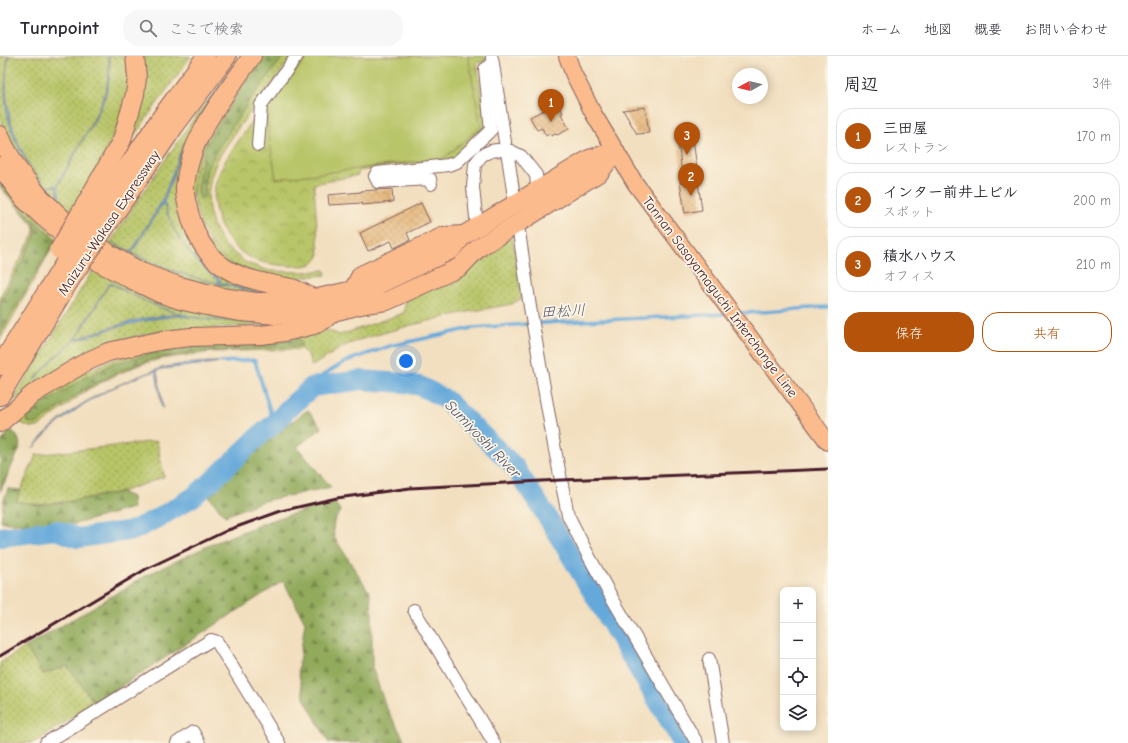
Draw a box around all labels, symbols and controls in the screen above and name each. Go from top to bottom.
search box [123,10,403,46]
text: Turnpoint [20,17,99,39]
icon: search [137,17,159,39]
text: ここで検索 [169,20,244,38]
text: ホーム [861,21,902,38]
text: 地図 [924,21,952,38]
text: 概要 [974,21,1002,38]
text: お問い合わせ [1024,21,1108,38]
north arrow [732,68,768,104]
text: 周辺 [844,75,878,94]
text: 3件 [1092,76,1112,91]
pin: 1 [538,89,564,122]
text: 三田屋 [883,119,928,137]
pin: 3 [674,122,700,155]
text: 1 [855,129,861,144]
text: 170 m [1077,129,1111,144]
text: レストラン [883,140,949,155]
street label: Maizuru-Wakasa Expressway [54,147,164,299]
pin: 2 [678,163,704,196]
text: インター前井上ビル [883,183,1018,201]
street label: Tannan Sasayamaguchi Interchange Line [639,193,801,401]
text: 2 [855,193,861,208]
text: 200 m [1073,193,1111,208]
text: スポット [883,204,935,219]
text: 積水ハウス [883,247,957,265]
text: 3 [855,257,861,272]
text: 210 m [1076,257,1111,272]
text: オフィス [883,268,935,283]
water label: 田松川 [540,301,586,321]
button: 保存 [844,312,974,352]
button: 共有 [982,312,1112,352]
your location [396,351,416,371]
water label: Sumiyoshi River [441,396,525,482]
map controls [780,587,816,731]
button: + [780,587,816,623]
button: − [780,623,816,659]
button: locate [780,659,816,695]
button: layers [780,695,816,731]

